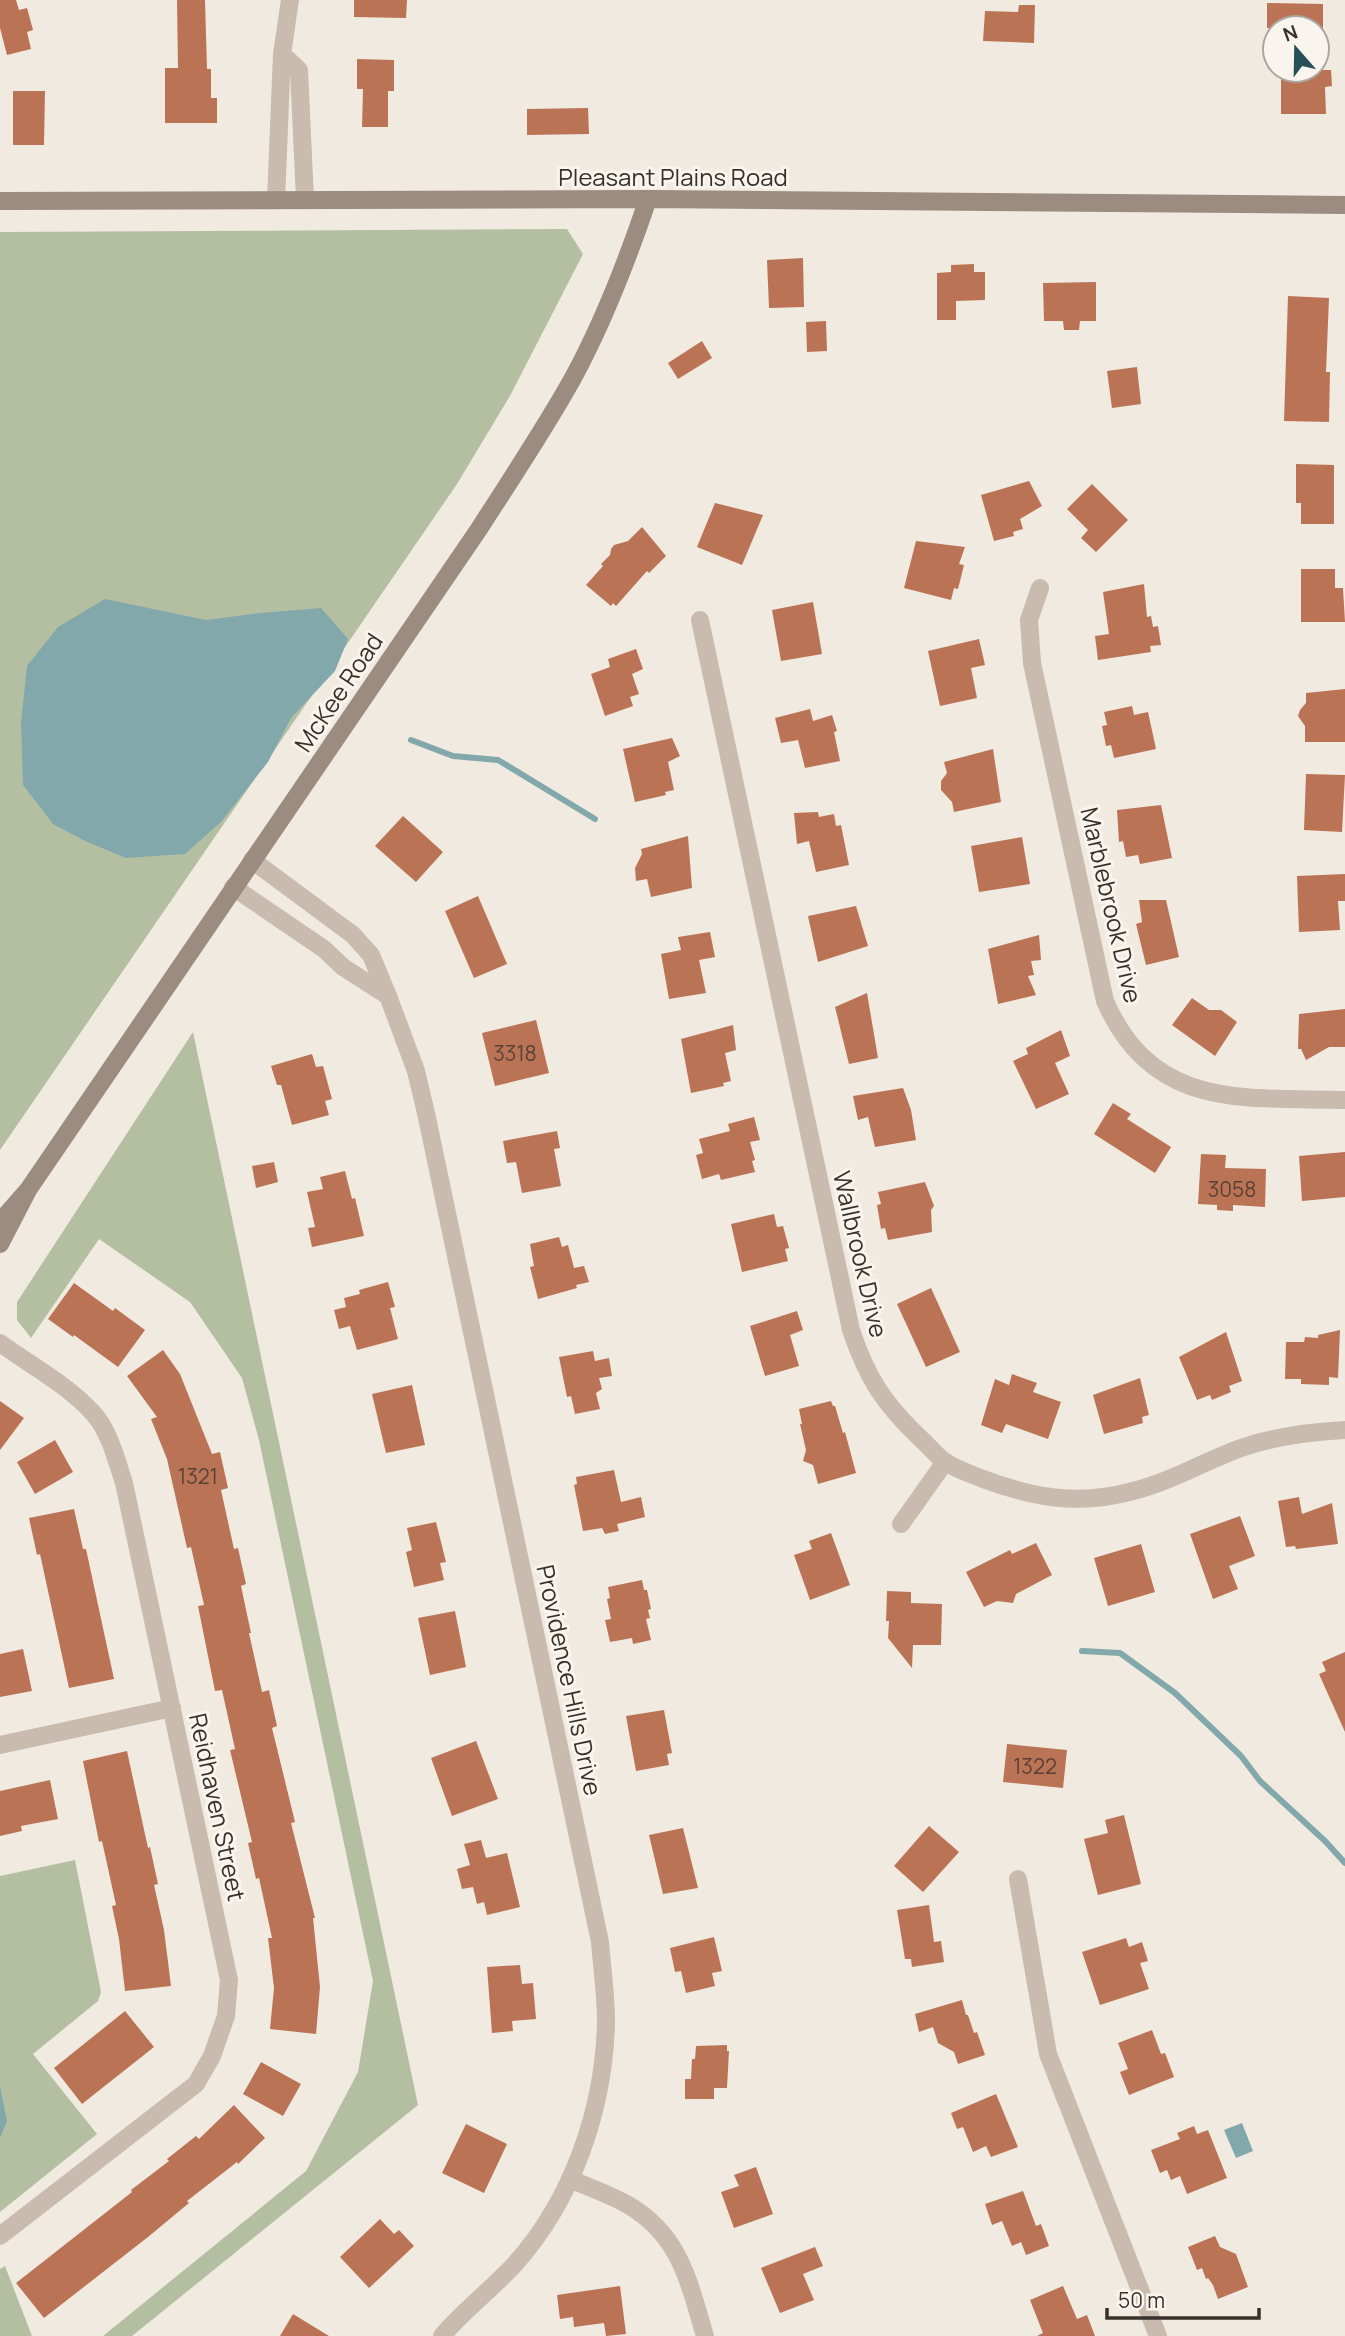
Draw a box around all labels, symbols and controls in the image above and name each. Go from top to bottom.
north arrow [1261,14,1331,84]
text: N [1279,18,1301,48]
street label: Pleasant Plains Road [558,160,788,193]
street label: McKee Road [286,626,390,758]
street label: Marblebrook Drive [1073,804,1151,1006]
house number: 3318 [493,1039,537,1067]
street label: Wallbrook Drive [826,1168,896,1340]
house number: 3058 [1208,1175,1256,1203]
house number: 1321 [178,1462,218,1490]
street label: Providence Hills Drive [529,1562,611,1798]
street label: Reidhaven Street [182,1710,254,1904]
house number: 1322 [1013,1752,1057,1780]
scale bar [1107,2276,1259,2320]
text: 50 m [1118,2286,1165,2314]

